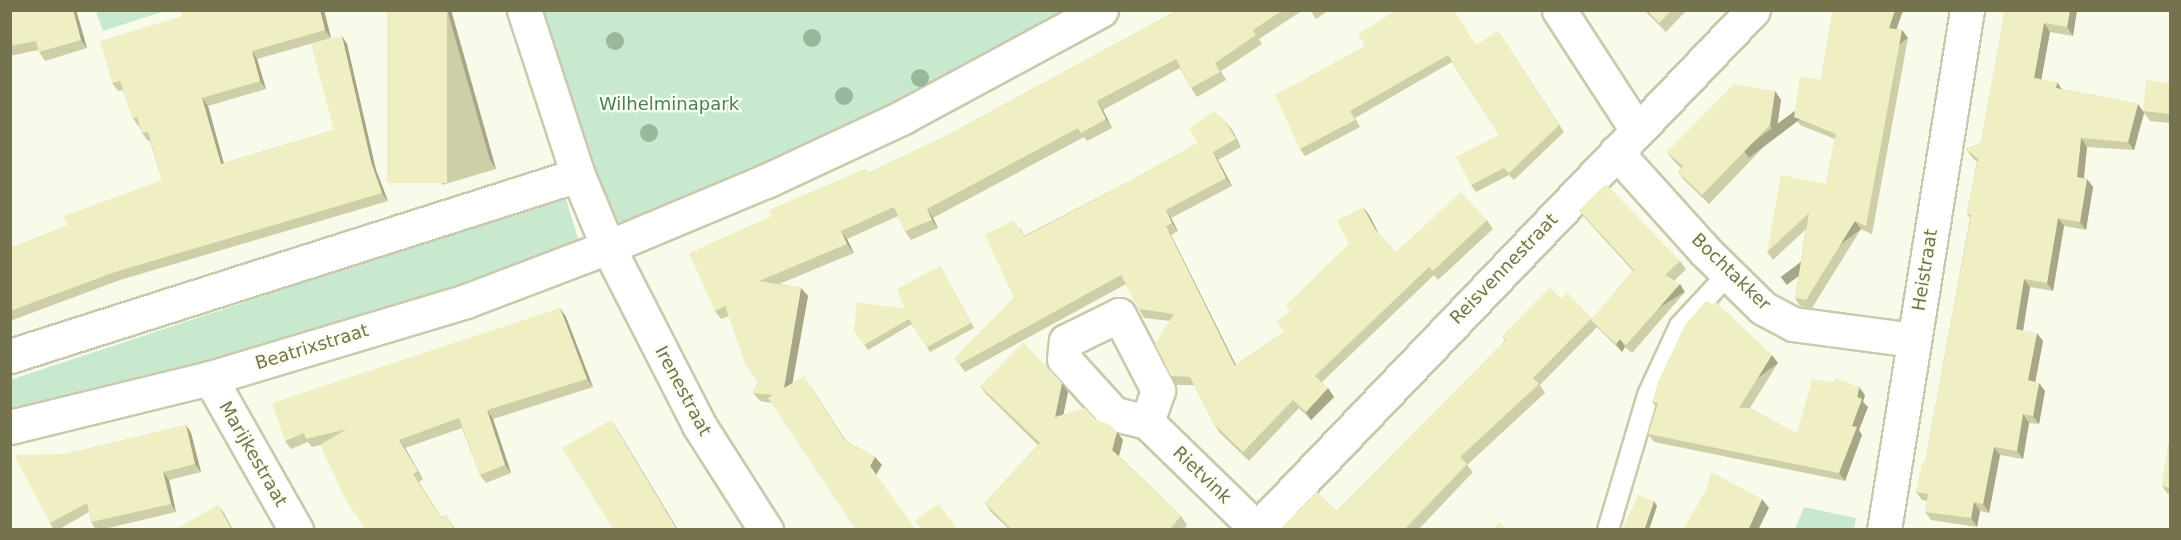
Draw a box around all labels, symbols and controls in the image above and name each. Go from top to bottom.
park label: Wilhelminapark [599,93,739,115]
street label: Reisvennestraat [1446,209,1562,329]
street label: Heistraat [1908,228,1942,312]
street label: Bochtakker [1687,229,1775,315]
street label: Beatrixstraat [253,319,371,375]
street label: Irenestraat [650,342,716,440]
street label: Marijkestraat [214,398,292,510]
street label: Rietvink [1168,442,1236,508]

